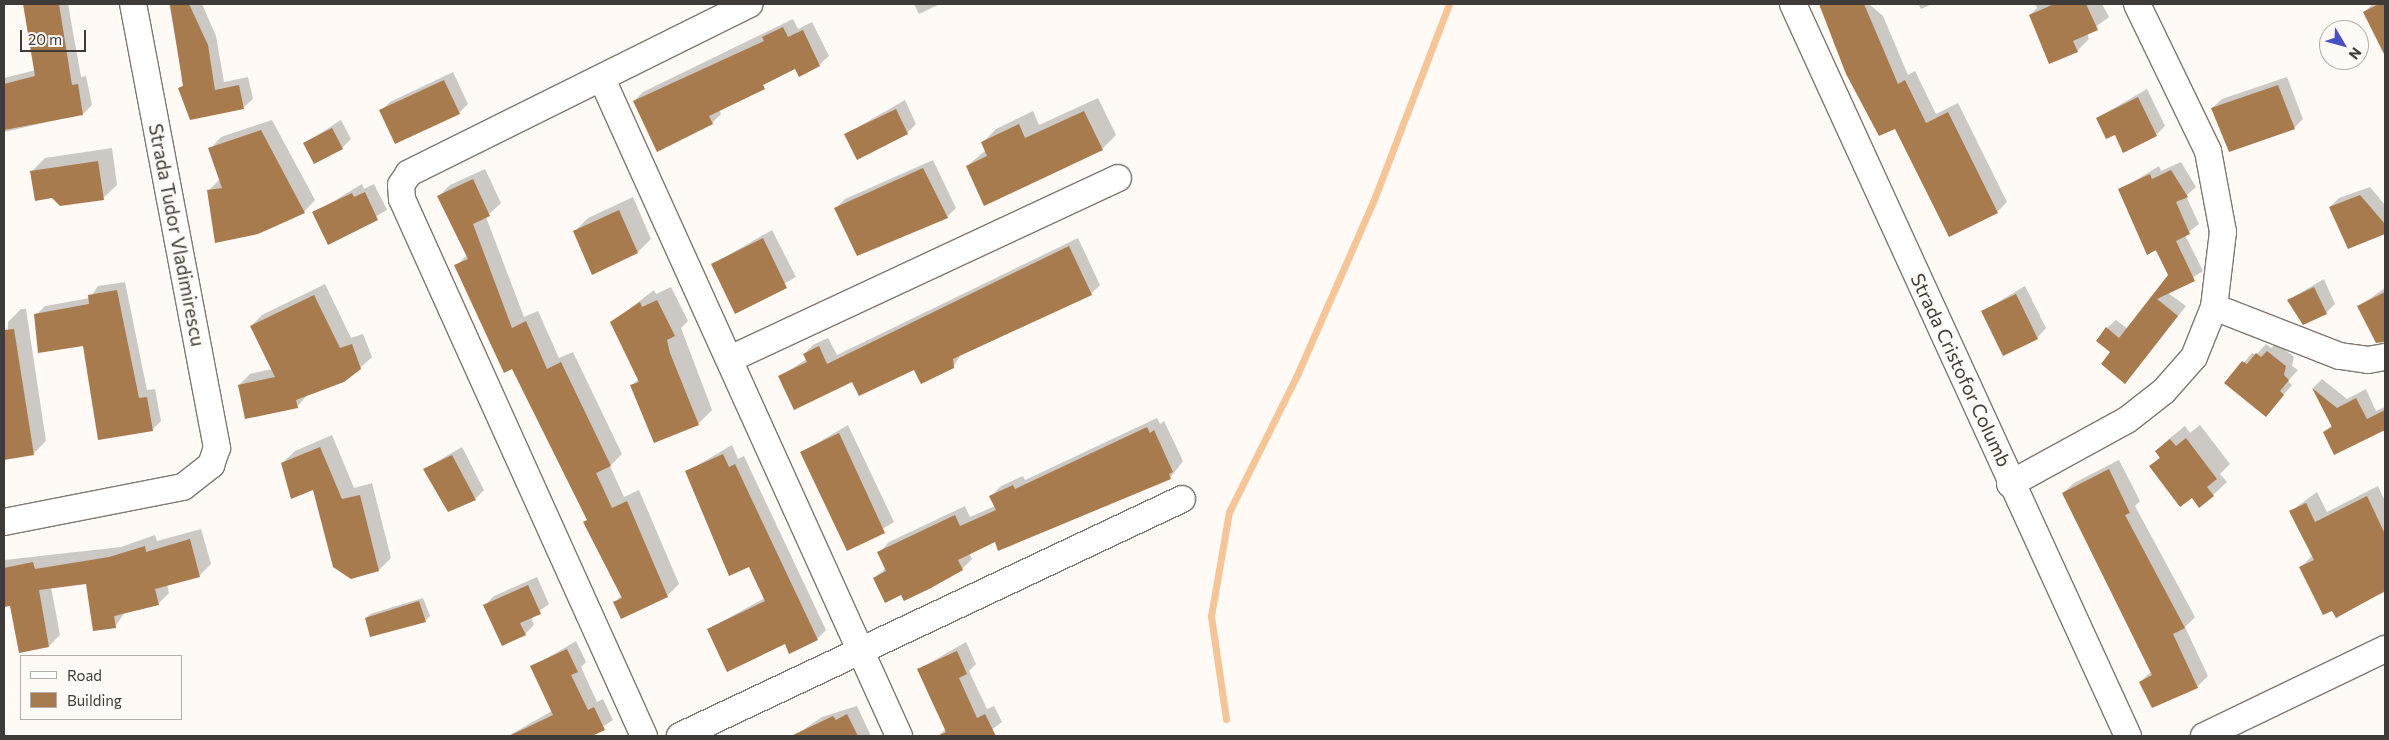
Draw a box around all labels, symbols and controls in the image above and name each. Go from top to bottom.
scale bar [22,20,89,52]
north arrow [2319,20,2369,70]
text: 20 m [28,30,62,48]
text: N [2346,44,2366,63]
street label: Strada Tudor Vladimirescu [144,122,210,348]
street label: Strada Cristofor Columb [1906,270,2016,470]
legend [20,655,182,720]
text: Road [67,666,102,684]
text: Building [67,691,122,709]

